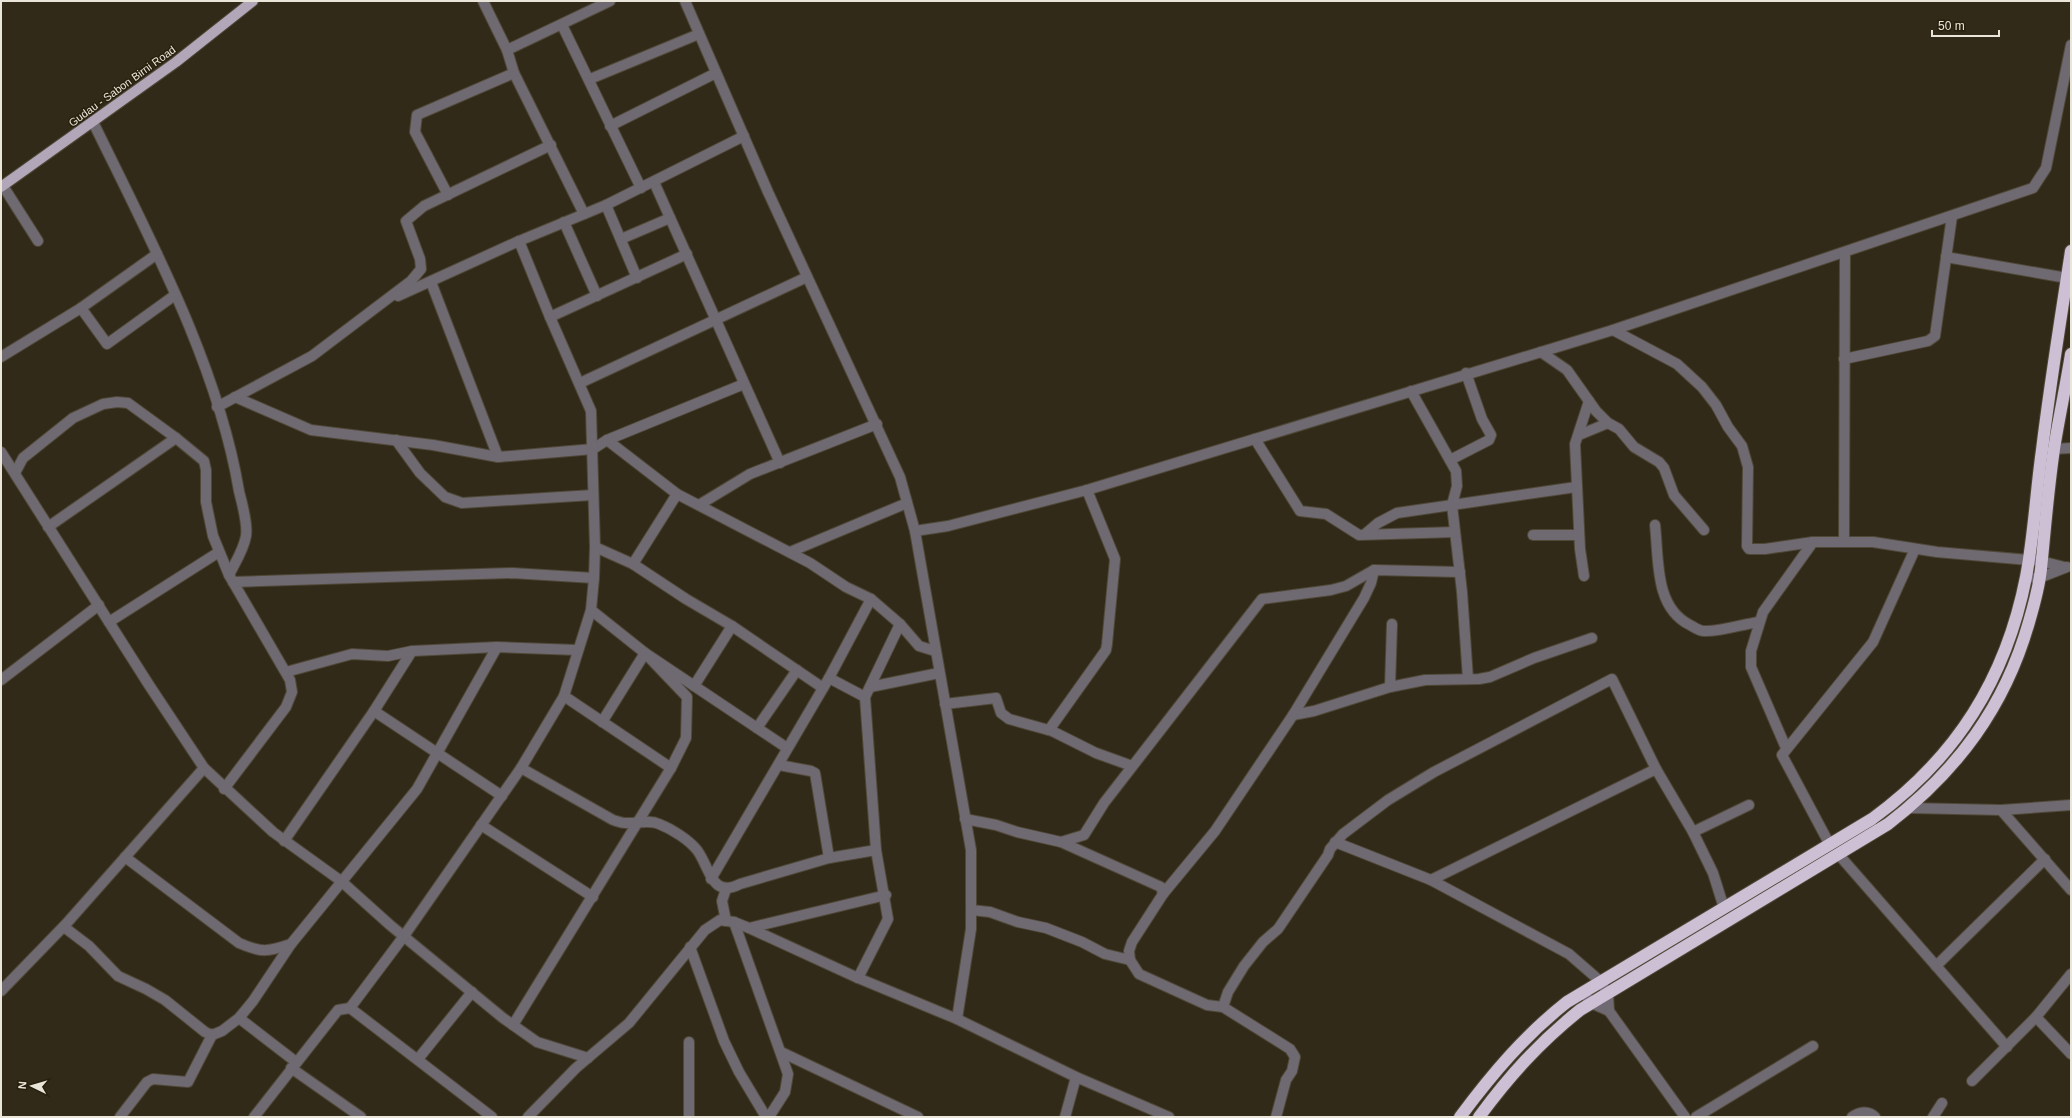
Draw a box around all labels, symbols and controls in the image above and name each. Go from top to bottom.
scale bar [1932,12,1999,38]
text: 50 m [1938,19,1965,33]
street label: Gudau - Sabon Birni Road [66,43,178,129]
north arrow [12,1066,52,1106]
text: N [16,1081,28,1090]

